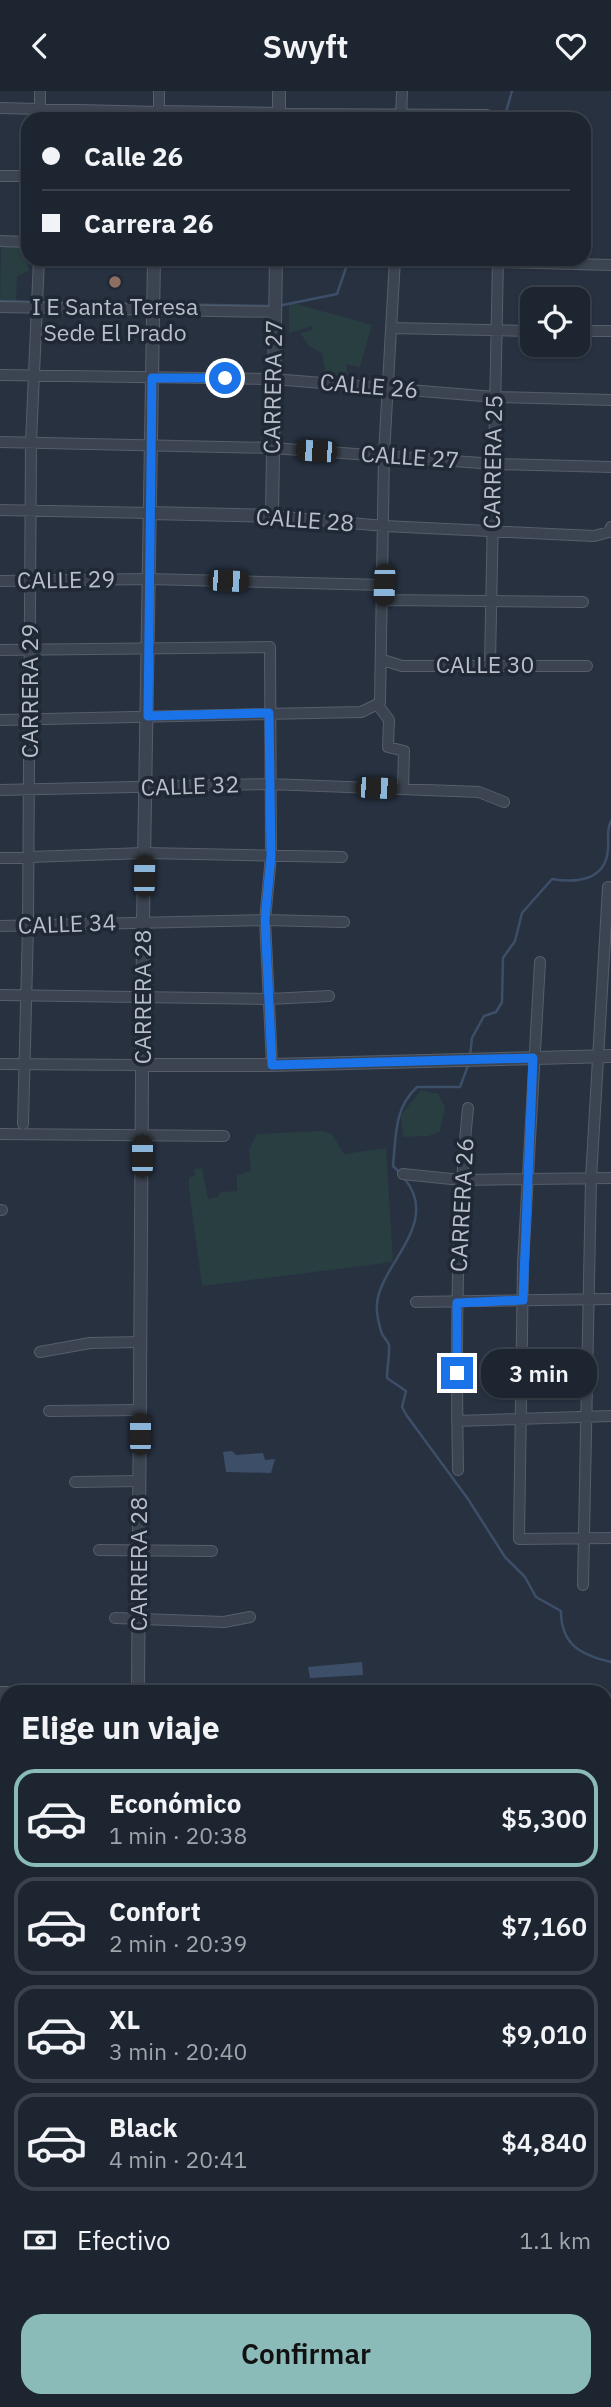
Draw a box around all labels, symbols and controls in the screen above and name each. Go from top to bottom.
text: Swyft [263,25,348,67]
icon: back [21,27,59,65]
icon: heart [552,27,590,65]
text: Calle 26 [84,139,183,173]
text: Carrera 26 [84,206,213,240]
marker: I E Santa Teresa Sede El Prado [107,274,123,290]
map controls [520,287,590,357]
button: locate [520,287,590,357]
place label: I E Santa Teresa Sede El Prado [32,291,198,347]
street label: CARRERA 27 [256,320,288,454]
route start [209,362,241,394]
street label: CALLE 26 [319,366,419,404]
street label: CARRERA 25 [476,395,508,529]
street label: CALLE 27 [360,438,460,474]
car [295,439,338,463]
street label: CALLE 28 [255,501,355,537]
street label: CALLE 29 [16,563,115,595]
car [373,564,396,606]
car [207,570,250,592]
street label: CARRERA 29 [14,624,44,758]
street label: CALLE 30 [436,649,534,679]
street label: CALLE 32 [140,768,240,802]
car [355,777,398,799]
car [134,855,155,897]
street label: CALLE 34 [17,906,117,940]
street label: CARRERA 28 [127,930,157,1064]
car [132,1135,153,1177]
street label: CARRERA 26 [443,1137,479,1273]
callout: 3 min [482,1349,597,1397]
route end [441,1357,473,1389]
text: 3 min [509,1358,569,1388]
car [130,1413,151,1455]
street label: CARRERA 28 [123,1497,153,1631]
text: Elige un viaje [21,1706,220,1748]
text: Económico [109,1786,241,1820]
icon: car [25,1787,88,1850]
text: $5,300 [501,1801,587,1835]
text: 1 min · 20:38 [109,1820,247,1850]
text: Confort [109,1894,201,1928]
icon: car [25,1895,88,1958]
text: $7,160 [501,1909,587,1943]
text: 2 min · 20:39 [109,1928,247,1958]
text: XL [109,2002,140,2036]
icon: car [25,2003,88,2066]
text: $9,010 [501,2017,587,2051]
text: 3 min · 20:40 [109,2036,247,2066]
text: Black [109,2110,177,2144]
icon: car [25,2111,88,2174]
text: $4,840 [501,2125,587,2159]
text: 4 min · 20:41 [109,2144,247,2174]
icon: cash [21,2221,59,2259]
text: Efectivo [77,2223,171,2257]
text: 1.1 km [520,2225,591,2255]
button: Confirmar [21,2314,591,2394]

